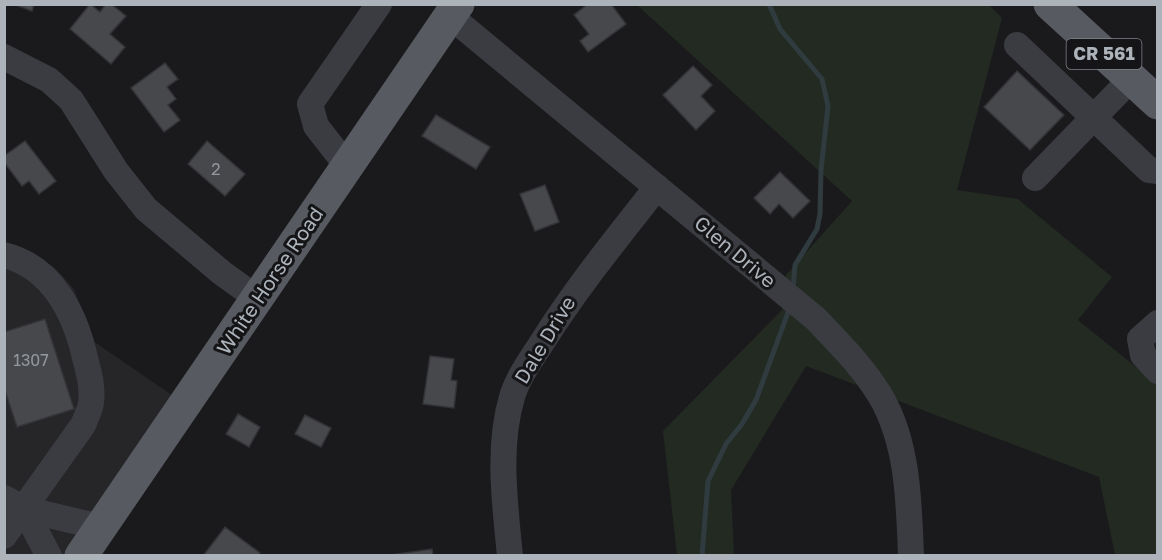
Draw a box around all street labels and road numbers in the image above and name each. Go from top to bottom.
road number: CR 561 [1066,39,1142,69]
street label: White Horse Road [211,202,327,359]
street label: Glen Drive [690,210,781,292]
street label: Dale Drive [509,291,580,388]

